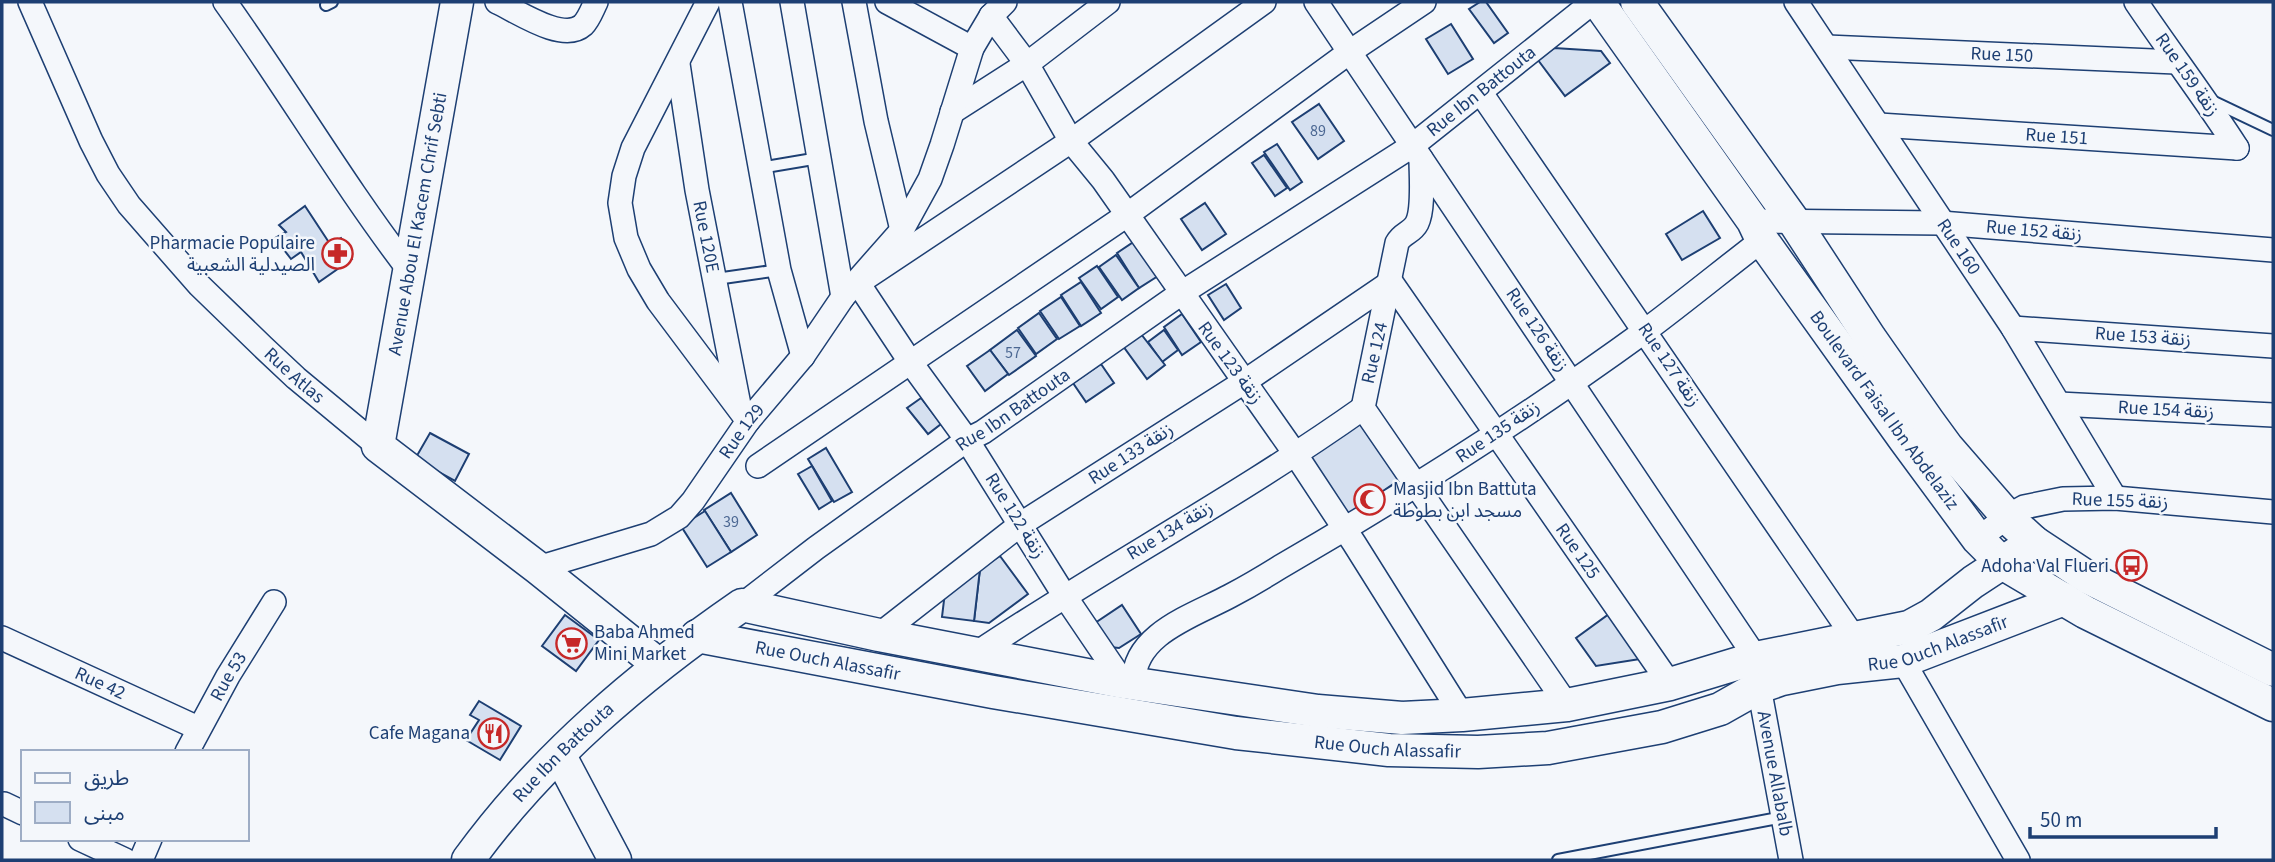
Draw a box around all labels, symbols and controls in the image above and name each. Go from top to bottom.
street label: Rue 159 زنقة [2148,28,2226,122]
street label: Rue Ibn Battouta [1421,39,1542,143]
street label: Rue 150 [1970,40,2034,69]
street label: Avenue Abou El Kacem Chrif Sebti [382,90,454,358]
house number: 89 [1310,120,1326,142]
street label: Rue 151 [2024,121,2089,152]
street label: Rue 120E [686,198,726,275]
street label: Rue 160 [1930,213,1988,280]
street label: Rue 152 زنقة [1985,213,2083,249]
place label: Pharmacie Populaire الصيدلية الشعبية [149,230,315,279]
pharmacy icon: Pharmacie Populaire الصيدلية الشعبية [321,237,355,271]
street label: Rue 126 زنقة [1499,282,1575,378]
street label: Boulevard Faisal Ibn Abdelaziz [1803,305,1966,516]
street label: Rue 123 زنقة [1191,316,1269,410]
street label: Rue 127 زنقة [1631,317,1707,413]
street label: Rue 124 [1355,319,1395,387]
street label: Rue 153 زنقة [2094,320,2192,354]
street label: Rue Atlas [258,341,331,410]
house number: 57 [1005,342,1021,364]
street label: Rue Ibn Battouta [950,361,1076,458]
street label: Rue 135 زنقة [1450,394,1546,470]
street label: Rue 154 زنقة [2117,394,2215,426]
street label: Rue 129 [712,398,771,464]
street label: Rue 133 زنقة [1083,416,1179,492]
street label: Rue 122 زنقة [978,468,1052,564]
place label: Masjid Ibn Battuta مسجد ابن بطوطة [1393,476,1537,525]
mosque icon: Masjid Ibn Battuta مسجد ابن بطوطة [1353,483,1387,517]
street label: Rue 155 زنقة [2071,486,2169,516]
street label: Rue 134 زنقة [1122,495,1218,567]
house number: 39 [723,511,739,533]
street label: Rue 125 [1549,518,1607,585]
bus stop icon: Adoha Val Flueri [2115,549,2149,583]
place label: Adoha Val Flueri [1981,553,2109,580]
street label: Rue Ouch Alassafir [1866,608,2012,678]
place label: Baba Ahmed Mini Market [594,619,695,668]
supermarket icon: Baba Ahmed Mini Market [554,626,588,660]
street label: Rue Ouch Alassafir [753,634,903,688]
street label: Rue 53 [203,647,253,706]
street label: Rue 42 [70,660,130,706]
street label: Rue Ibn Battouta [506,696,620,809]
street label: Avenue Allabalb [1750,709,1800,839]
restaurant icon: Cafe Magana [476,716,510,750]
place label: Cafe Magana [369,720,470,747]
street label: Rue Ouch Alassafir [1313,728,1462,765]
legend [21,750,248,841]
text: طريق [84,763,129,793]
scale bar [2030,796,2216,840]
text: مبنى [84,798,125,828]
text: 50 m [2040,805,2082,835]

